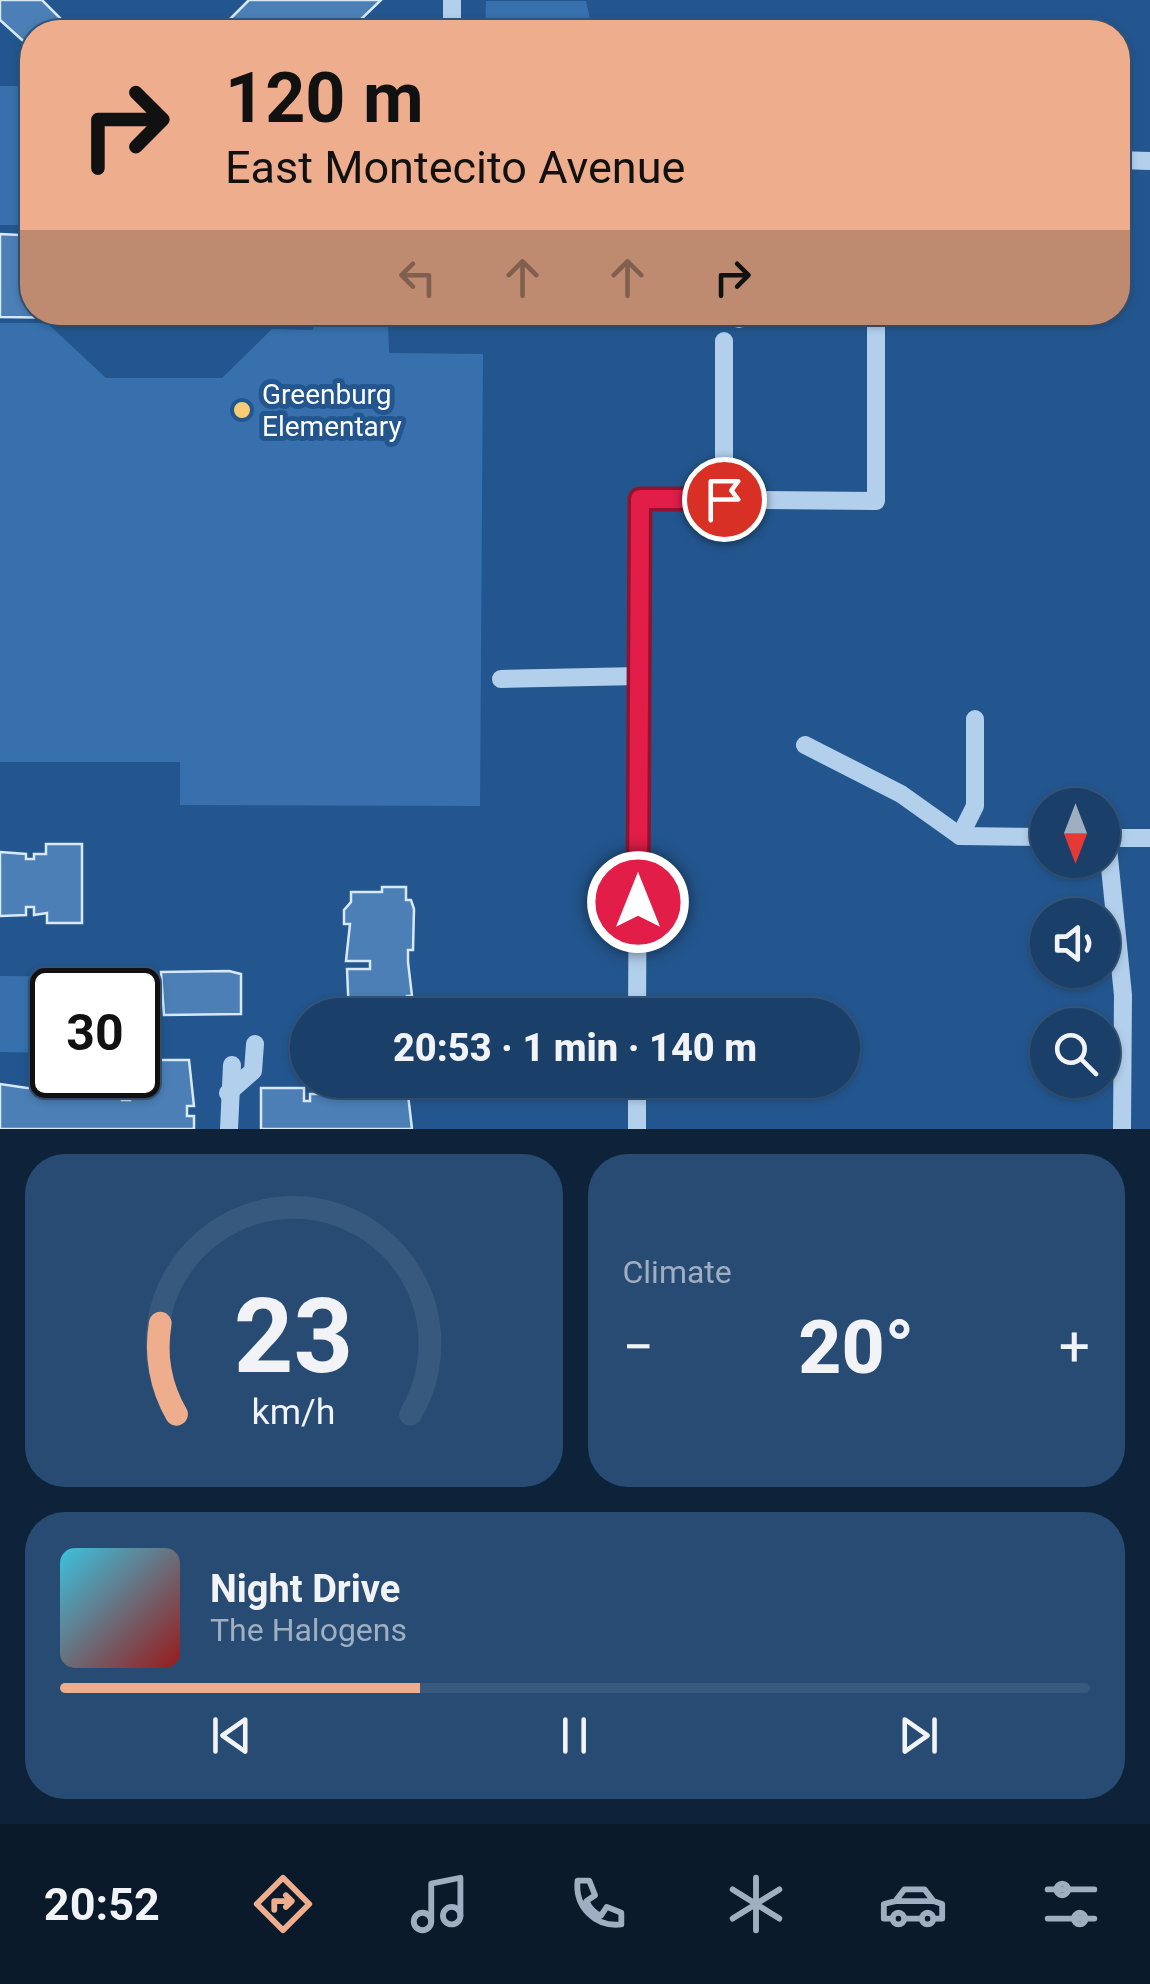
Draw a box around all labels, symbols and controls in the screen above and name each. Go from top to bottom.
text: 120 m [225,57,424,139]
icon: right [60,60,190,190]
text: East Montecito Avenue [225,141,685,194]
icon: left [390,250,445,305]
icon: ahead [495,250,550,305]
icon: ahead [600,250,655,305]
icon: right [705,250,760,305]
place label: Greenburg Elementary [262,378,402,443]
marker: Greenburg Elementary [231,399,253,421]
pin [682,457,767,542]
icon: arrive [697,472,752,527]
north arrow [1030,788,1120,878]
map controls [1030,788,1120,1098]
position arrow [586,850,690,954]
button: sound [1030,898,1120,988]
speed limit sign: 30 [30,968,160,1098]
button: search [1030,1008,1120,1098]
text: 20:53 · 1 min · 140 m [393,1026,757,1070]
text: Climate [623,1253,732,1291]
text: 23 [234,1276,353,1397]
text: 20° [798,1303,914,1391]
text: − [623,1315,654,1379]
text: + [1059,1315,1090,1379]
text: km/h [252,1391,336,1433]
text: Night Drive [210,1567,400,1611]
text: The Halogens [210,1611,407,1649]
icon: previous [204,1708,259,1763]
icon: pause [547,1708,602,1763]
icon: next [891,1708,946,1763]
icon: directions [248,1869,318,1939]
icon: music [405,1869,475,1939]
icon: phone [563,1869,633,1939]
icon: climate [721,1869,791,1939]
icon: car [878,1869,948,1939]
icon: filters [1036,1869,1106,1939]
text: 20:52 [44,1878,160,1931]

